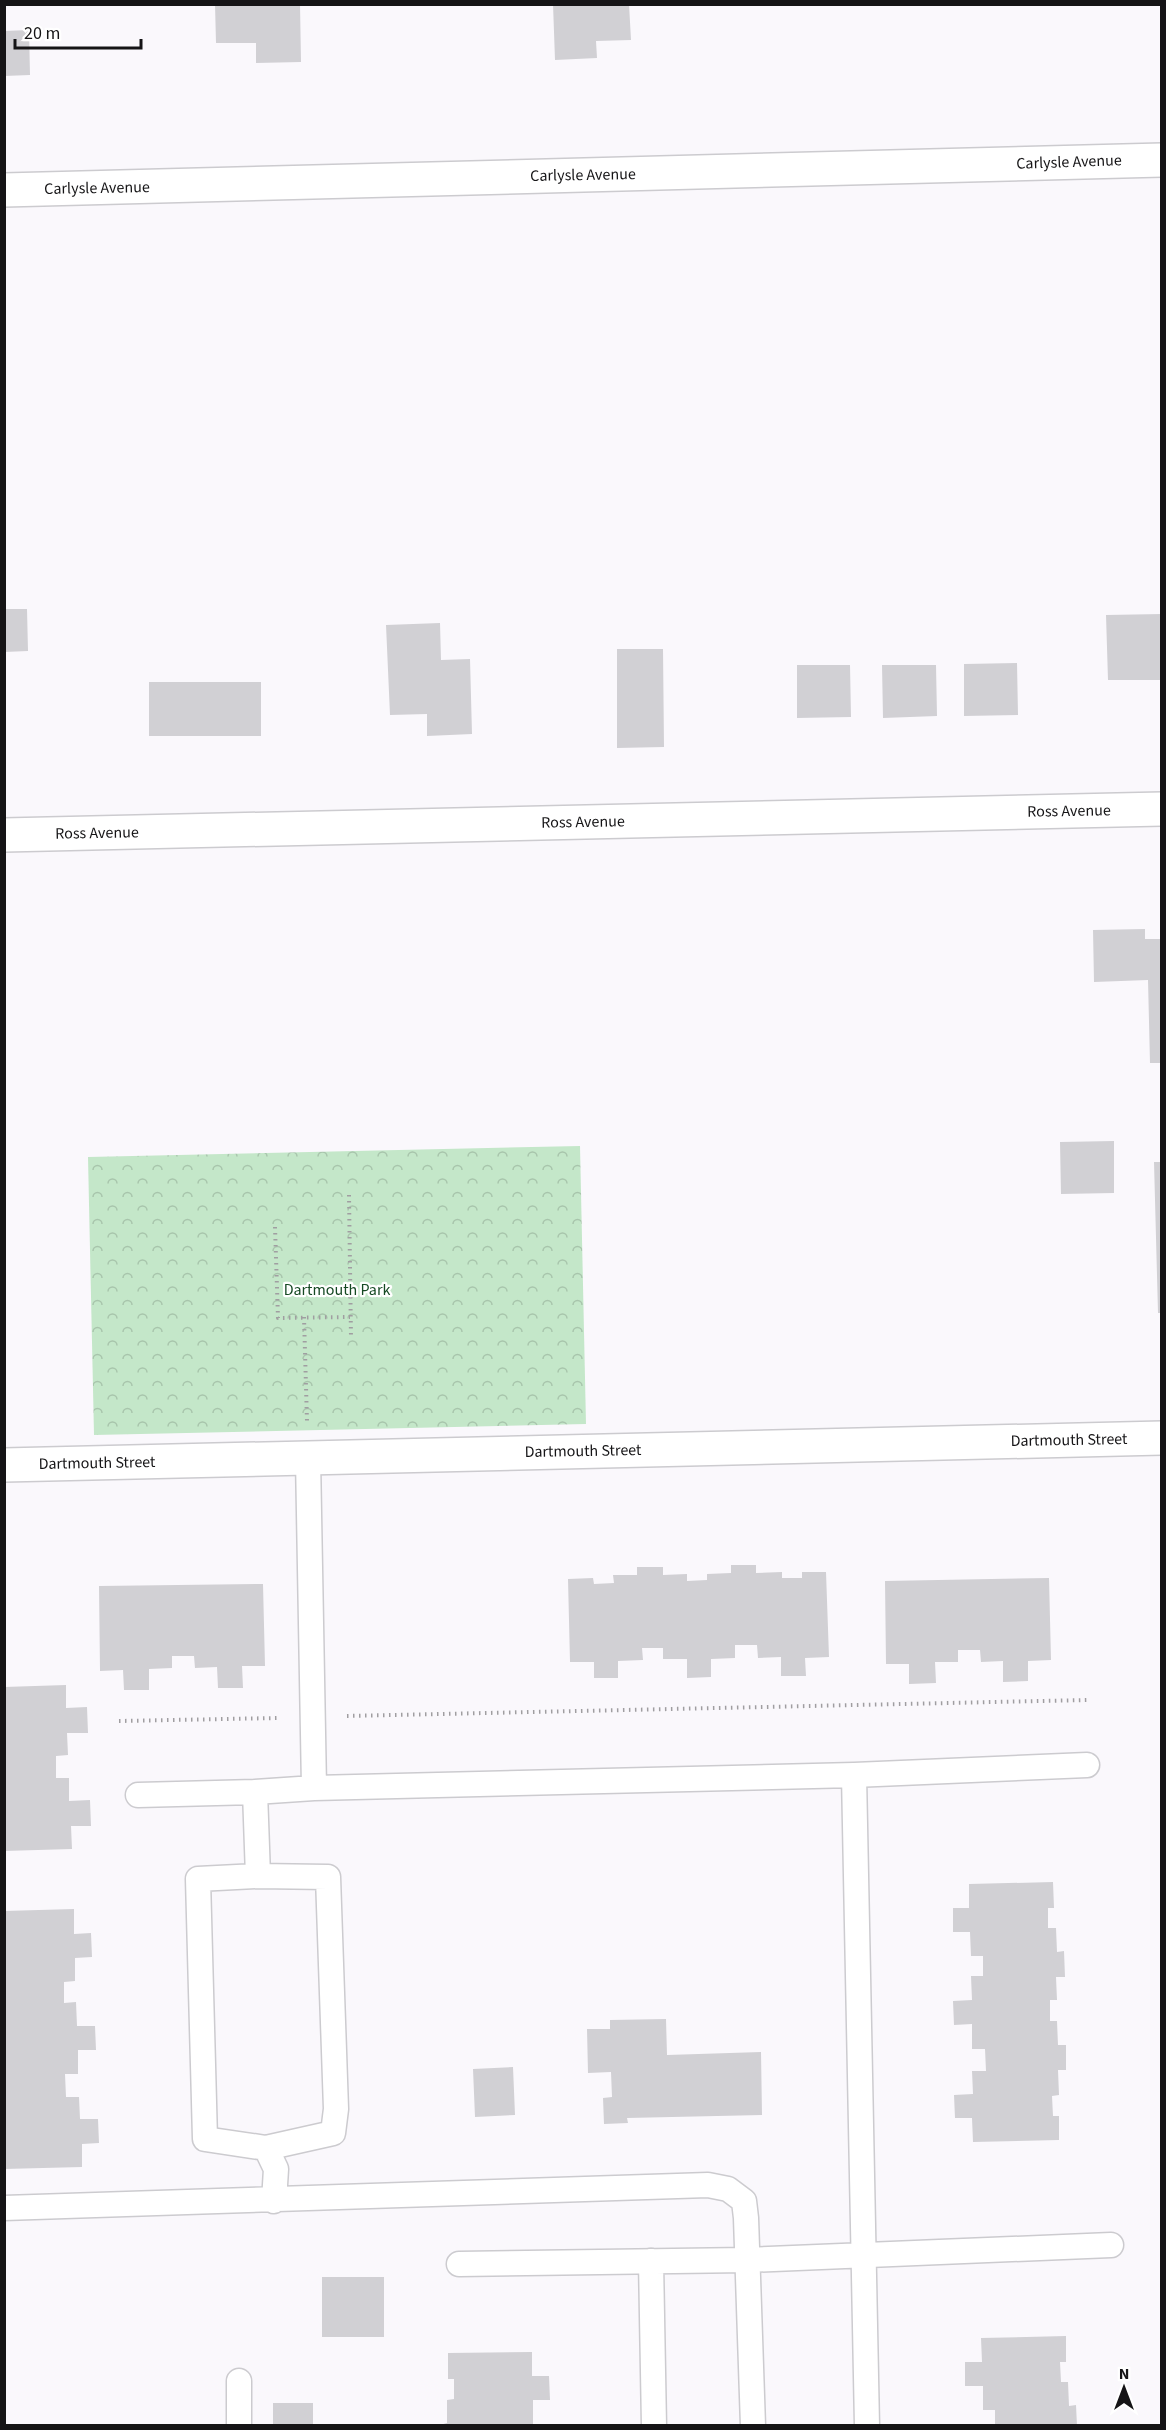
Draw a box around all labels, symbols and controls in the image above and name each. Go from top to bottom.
scale bar [15,12,141,50]
text: 20 m [24,21,60,46]
street label: Carlysle Avenue [1016,149,1122,175]
street label: Carlysle Avenue [530,163,636,187]
street label: Carlysle Avenue [44,176,150,200]
street label: Ross Avenue [1027,799,1111,823]
street label: Ross Avenue [541,810,625,834]
street label: Ross Avenue [55,821,139,845]
park label: Dartmouth Park [284,1279,390,1301]
street label: Dartmouth Street [1010,1428,1128,1452]
street label: Dartmouth Street [524,1439,642,1463]
street label: Dartmouth Street [38,1451,156,1475]
north arrow [1094,2358,1154,2418]
text: N [1119,2363,1129,2385]

